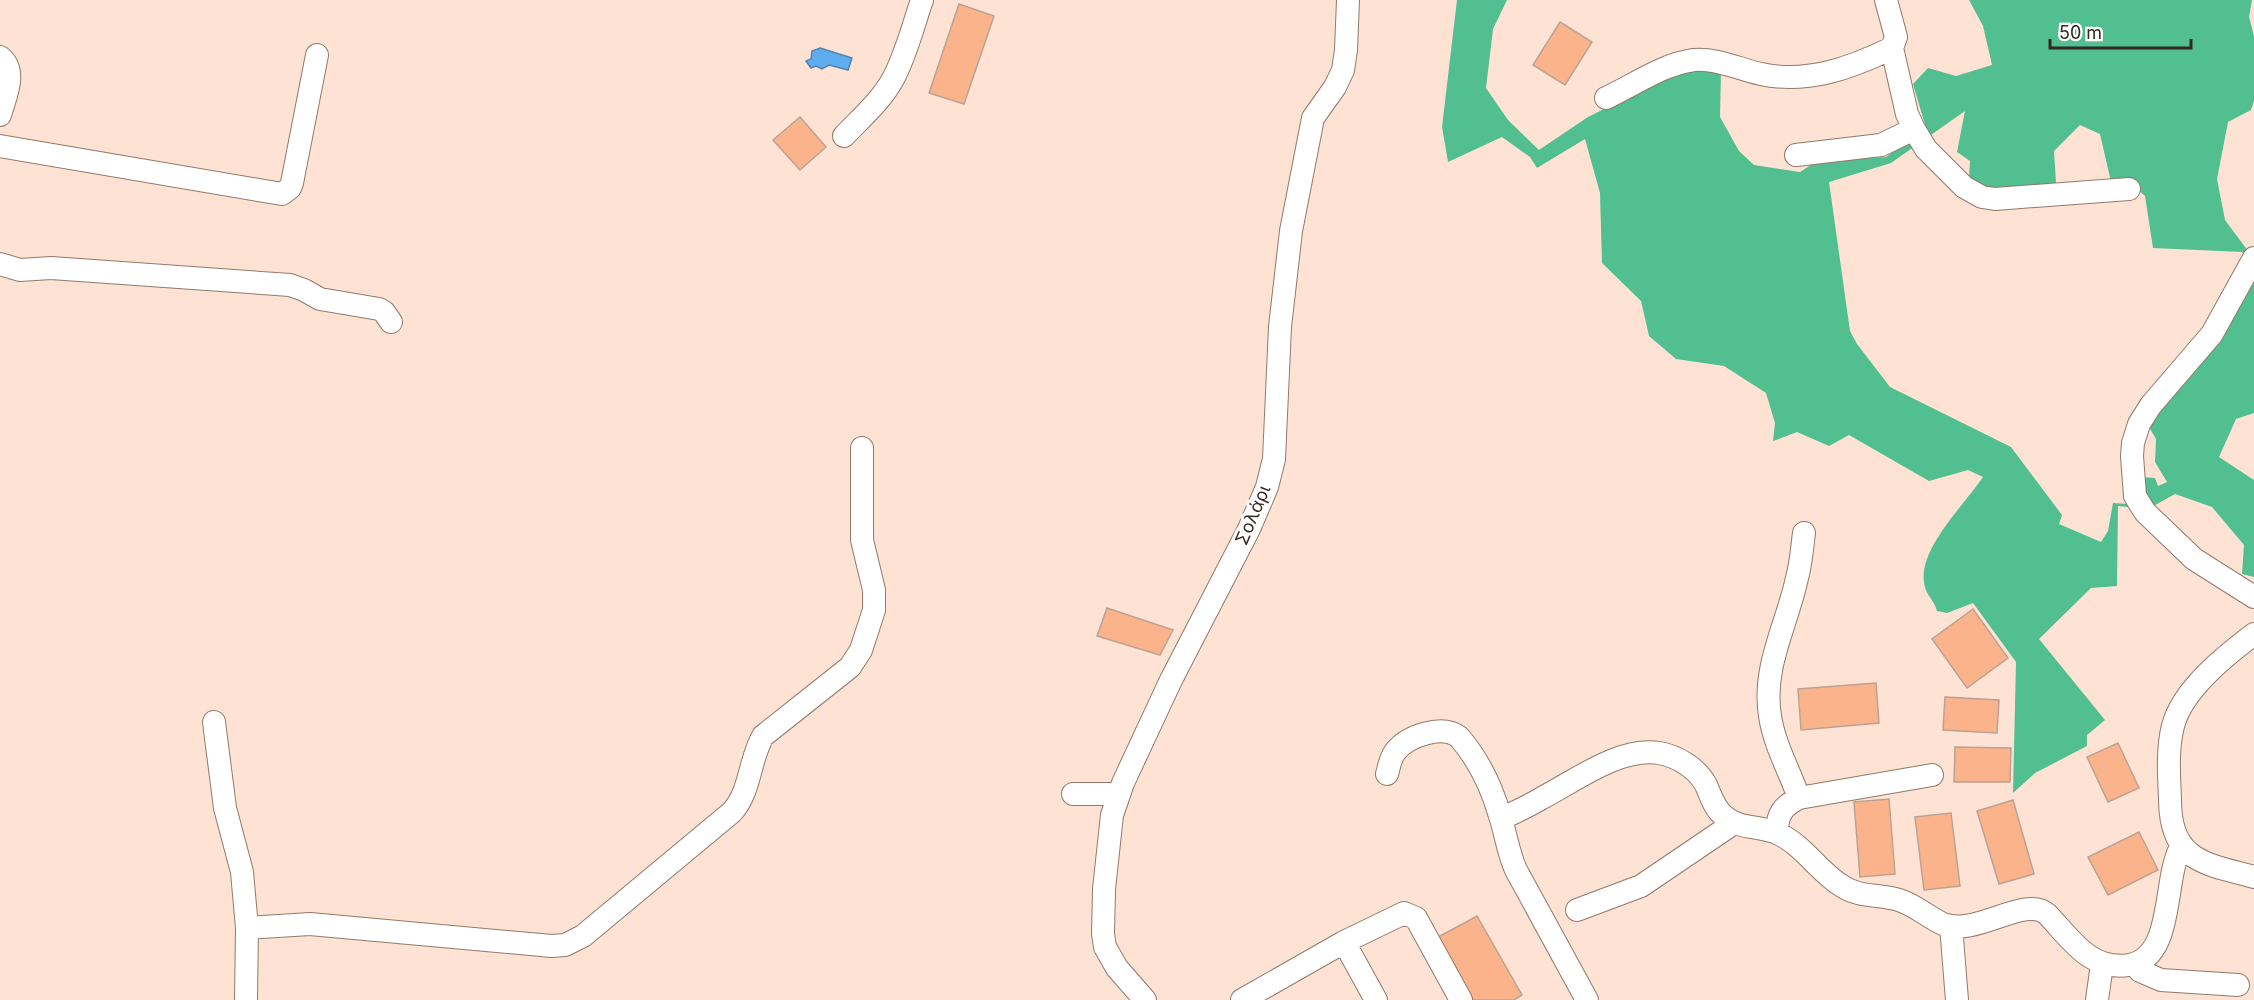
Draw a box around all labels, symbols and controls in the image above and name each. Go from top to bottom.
scale bar [2050,12,2191,50]
text: 50 m [2059,22,2102,43]
street label: Σολάρι [1231,482,1274,548]

